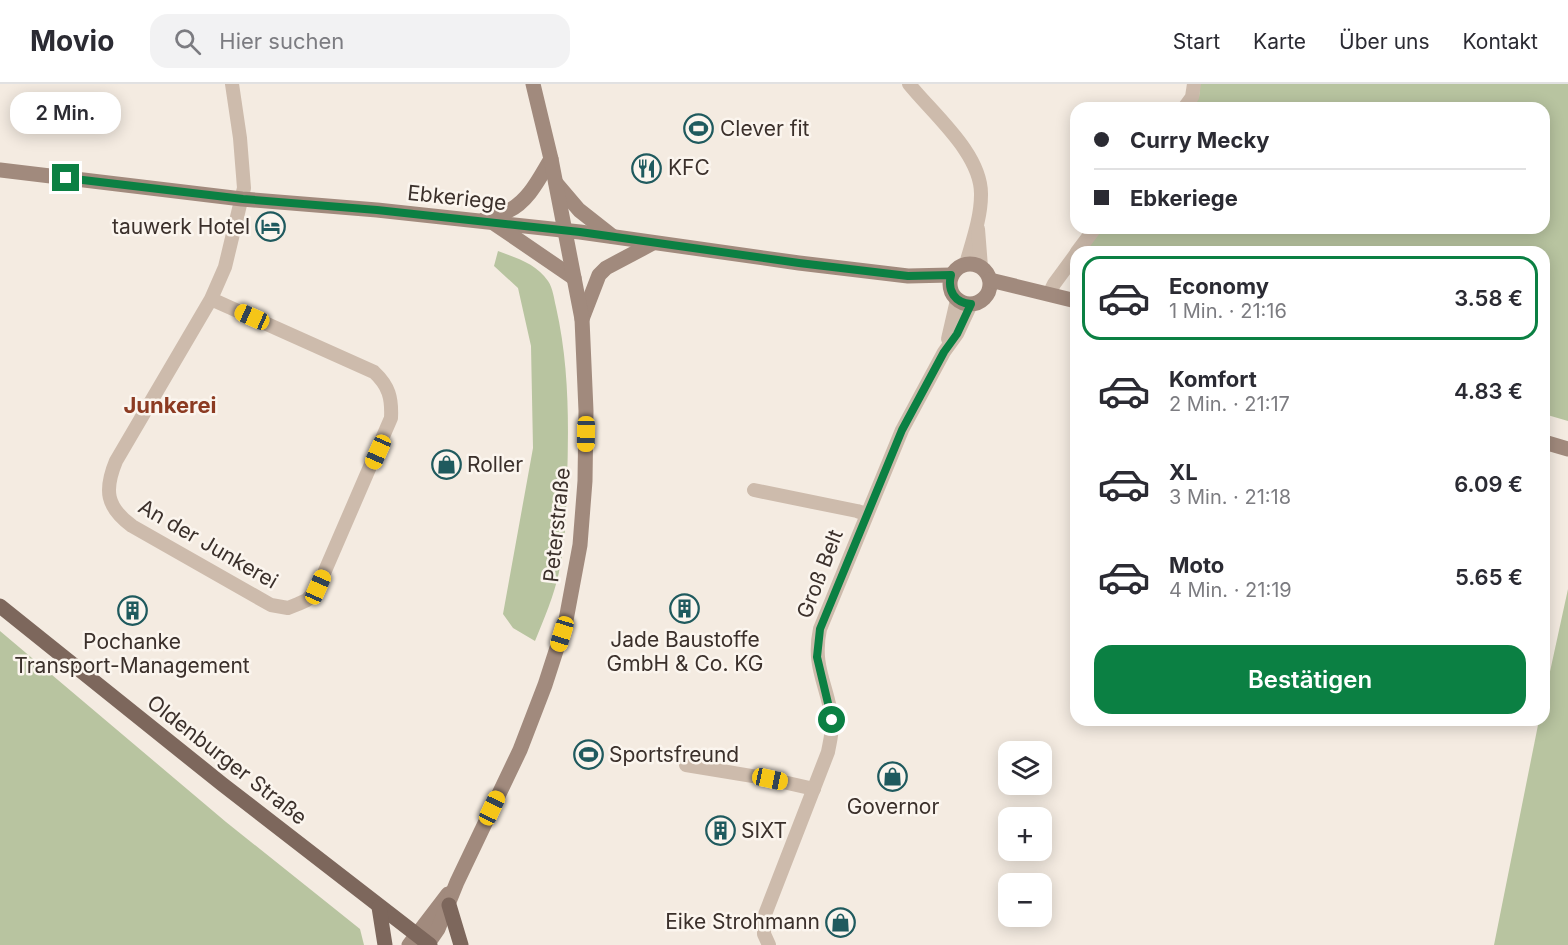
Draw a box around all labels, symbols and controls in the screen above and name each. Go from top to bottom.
search box [150,14,570,68]
text: Movio [30,24,114,58]
icon: search [171,25,204,58]
text: Hier suchen [219,28,344,54]
text: Start [1173,29,1220,54]
text: Karte [1253,29,1306,54]
text: Über uns [1339,29,1430,54]
text: Kontakt [1463,29,1538,54]
callout: 2 Min. [10,91,122,133]
text: 2 Min. [36,101,95,125]
sports icon: Clever fit [683,113,715,145]
place label: Clever fit [720,116,810,141]
text: Curry Mecky [1130,127,1270,153]
restaurant icon: KFC [631,152,663,184]
place label: KFC [668,155,710,180]
route end [52,164,79,191]
street label: Ebkeriege [406,180,508,215]
text: Ebkeriege [1130,185,1238,211]
hotel icon: tauwerk Hotel [255,211,287,243]
place label: tauwerk Hotel [112,214,250,239]
icon: car [1097,271,1151,325]
text: Economy [1169,273,1269,299]
text: 3.58 € [1454,285,1523,311]
text: 1 Min. · 21:16 [1169,299,1287,323]
car [232,301,272,333]
icon: car [1097,364,1151,418]
text: Komfort [1169,366,1257,392]
text: 4.83 € [1454,378,1523,404]
district label: Junkerei [123,392,217,418]
text: 2 Min. · 21:17 [1169,392,1290,416]
car [577,416,595,452]
car [362,432,394,472]
shop icon: Roller [430,449,462,481]
place label: Roller [467,452,523,477]
icon: car [1097,457,1151,511]
text: XL [1169,459,1198,485]
street label: Peterstraße [538,466,575,584]
text: 6.09 € [1454,471,1523,497]
text: 3 Min. · 21:18 [1169,485,1291,509]
street label: An der Junkerei [134,494,282,594]
street label: Groß Belt [791,526,848,622]
icon: car [1097,550,1151,604]
text: Moto [1169,552,1224,578]
text: 5.65 € [1455,564,1523,590]
car [302,567,334,607]
text: 4 Min. · 21:19 [1169,578,1292,602]
building icon: Jade Baustoffe GmbH & Co. KG [669,593,701,625]
building icon: Pochanke Transport-Management [116,595,148,627]
car [548,614,576,654]
place label: Jade Baustoffe GmbH & Co. KG [607,627,763,676]
place label: Pochanke Transport-Management [14,629,250,678]
button: Bestätigen [1094,645,1526,714]
street label: Oldenburger Straße [143,690,312,830]
route start [818,706,845,733]
sports icon: Sportsfreund [572,739,604,771]
map controls [998,741,1052,927]
button: layers [998,741,1052,795]
place label: Sportsfreund [609,742,739,767]
shop icon: Governor [877,760,909,792]
car [751,766,789,792]
car [476,788,508,828]
place label: Governor [847,794,939,819]
button: + [998,807,1052,861]
building icon: SIXT [704,815,736,847]
place label: SIXT [741,818,787,843]
button: − [998,873,1052,927]
shop icon: Eike Strohmann [825,906,857,938]
place label: Eike Strohmann [665,909,820,934]

